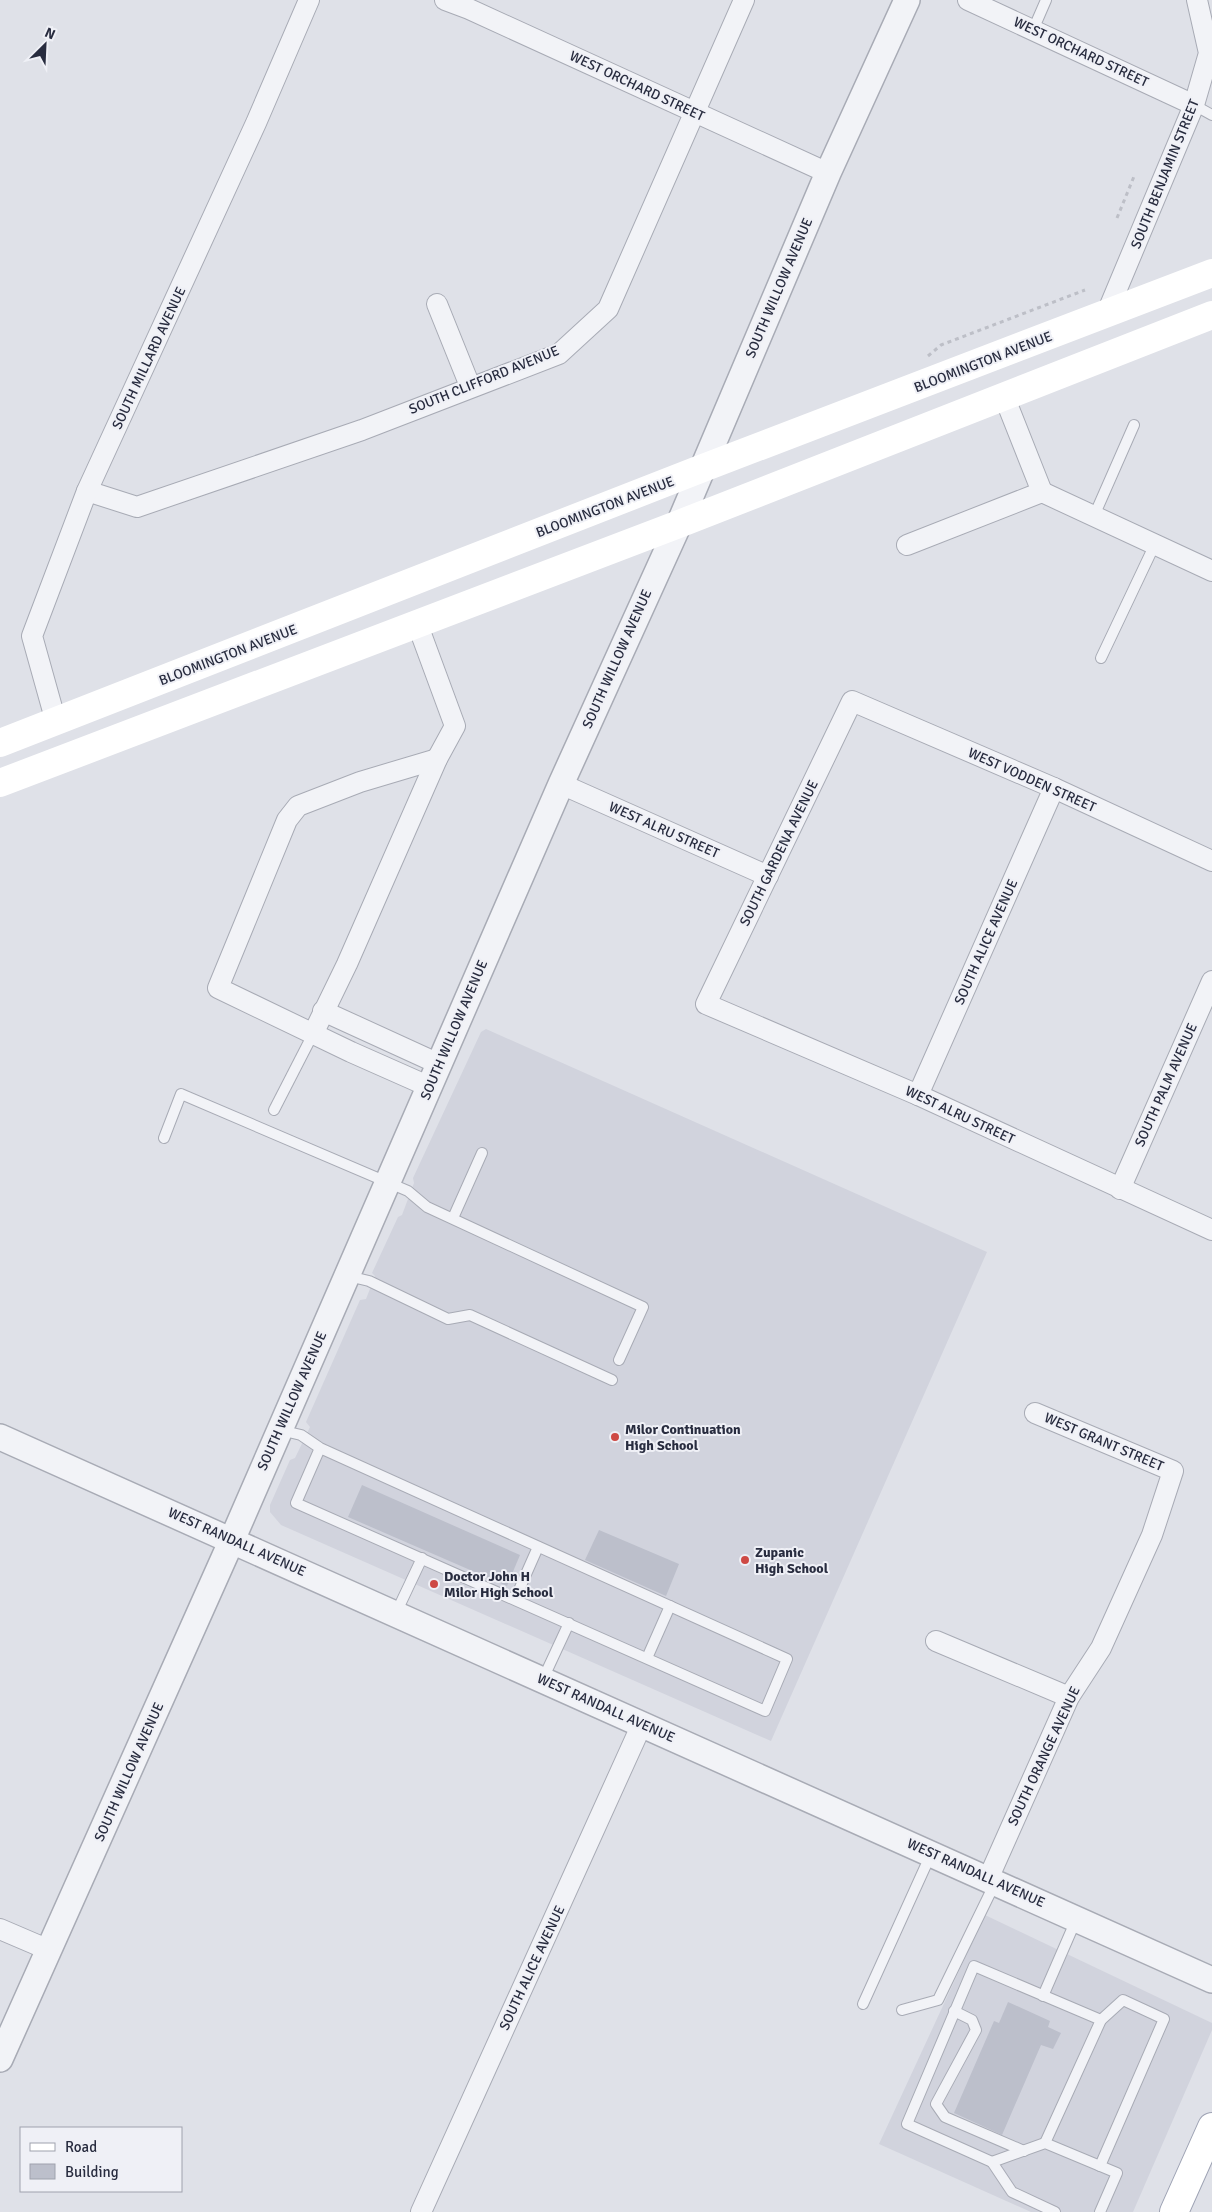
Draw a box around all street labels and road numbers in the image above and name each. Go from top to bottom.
street label: WEST ORCHARD STREET [1011,13,1151,91]
street label: WEST ORCHARD STREET [567,47,707,125]
street label: SOUTH BENJAMIN STREET [1127,97,1203,251]
street label: SOUTH WILLOW AVENUE [742,215,816,361]
street label: SOUTH MILLARD AVENUE [108,284,190,432]
street label: BLOOMINGTON AVENUE [911,328,1055,396]
street label: SOUTH CLIFFORD AVENUE [406,342,562,418]
street label: BLOOMINGTON AVENUE [533,473,677,541]
street label: SOUTH WILLOW AVENUE [579,587,655,731]
street label: BLOOMINGTON AVENUE [156,621,300,689]
street label: WEST VODDEN STREET [965,744,1099,816]
street label: SOUTH GARDENA AVENUE [736,777,822,929]
street label: WEST ALRU STREET [606,798,722,862]
street label: SOUTH ALICE AVENUE [951,877,1021,1007]
street label: SOUTH WILLOW AVENUE [417,957,491,1103]
street label: SOUTH PALM AVENUE [1131,1020,1201,1149]
street label: WEST ALRU STREET [902,1082,1018,1148]
street label: SOUTH WILLOW AVENUE [254,1329,330,1473]
street label: WEST GRANT STREET [1042,1409,1166,1475]
street label: WEST RANDALL AVENUE [165,1504,309,1580]
street label: WEST RANDALL AVENUE [534,1670,678,1746]
street label: SOUTH ORANGE AVENUE [1004,1683,1084,1828]
street label: SOUTH WILLOW AVENUE [91,1700,167,1844]
street label: WEST RANDALL AVENUE [904,1835,1048,1911]
street label: SOUTH ALICE AVENUE [496,1903,568,2033]

